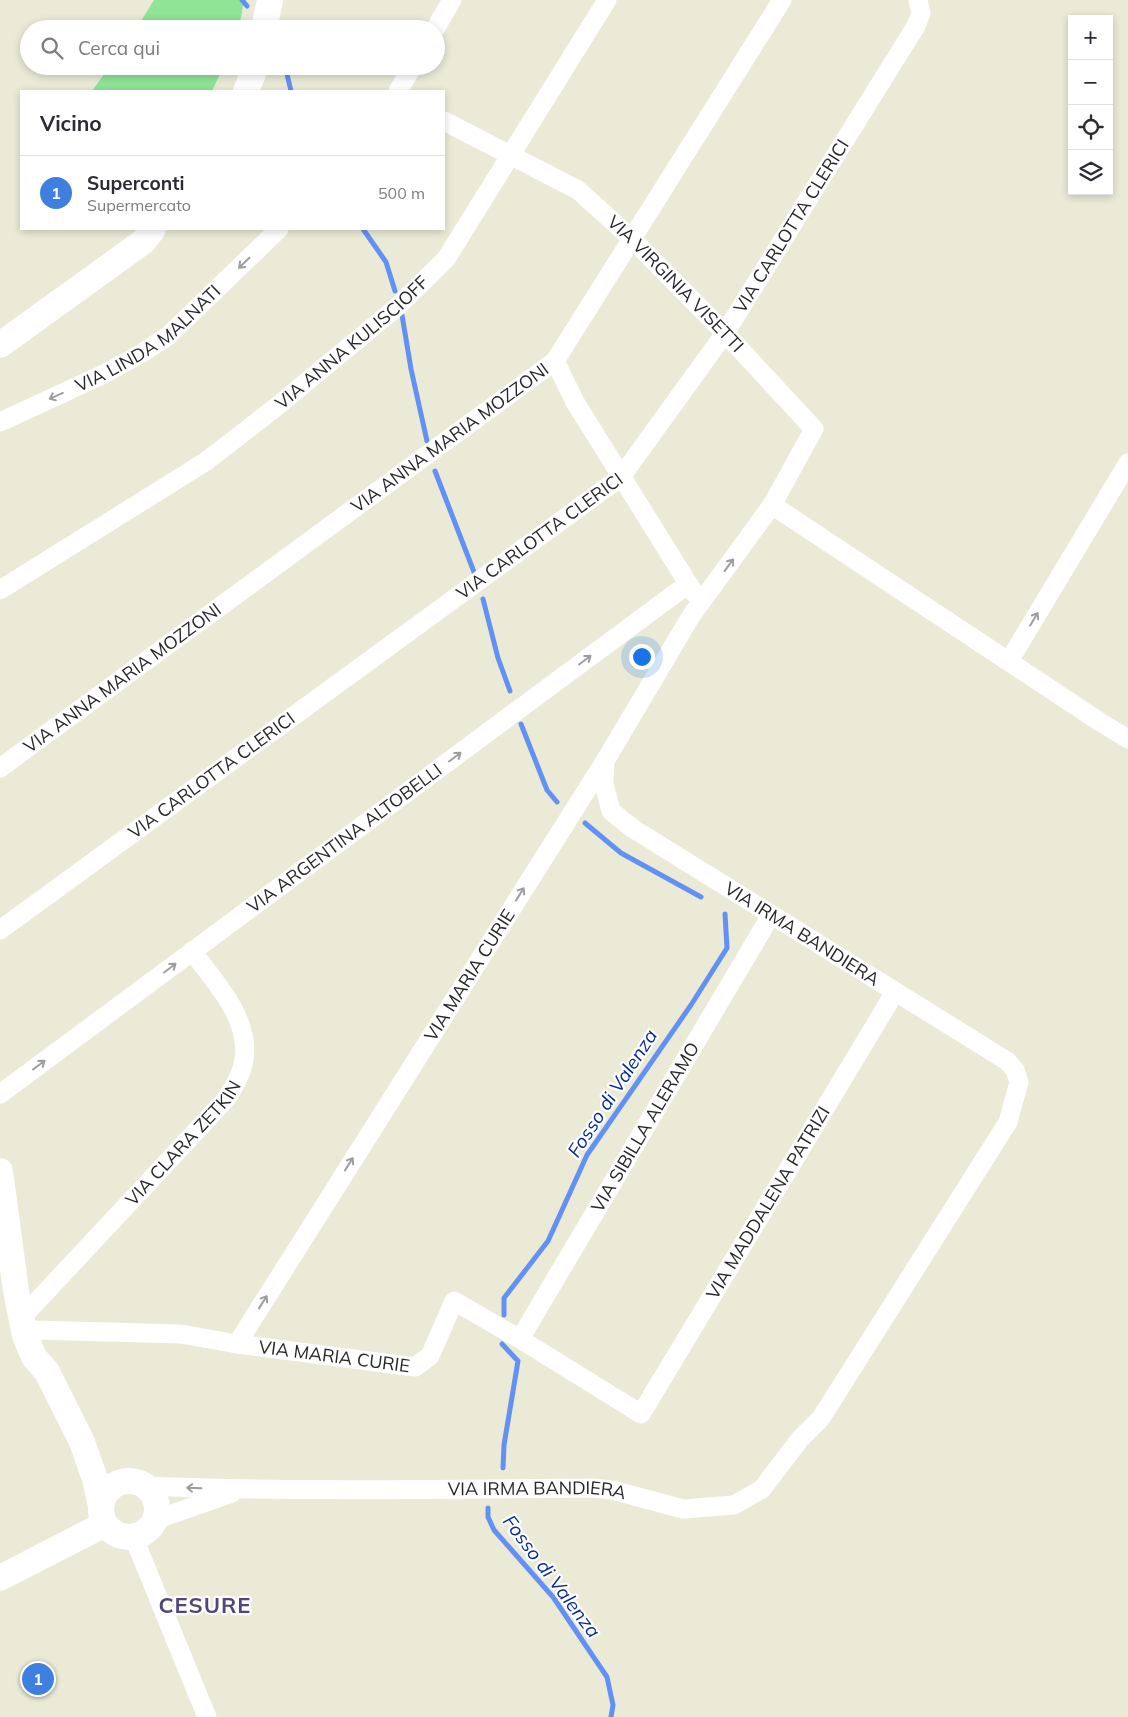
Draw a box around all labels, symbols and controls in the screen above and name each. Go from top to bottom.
map controls [1068,15,1113,195]
button: + [1068,15,1113,60]
search box [20,20,445,75]
icon: search [38,34,66,62]
text: Cerca qui [78,36,160,60]
button: − [1068,60,1113,105]
button: locate [1068,105,1113,150]
text: Vicino [40,110,102,136]
street label: VIA CARLOTTA CLERICI [728,135,854,317]
button: layers [1068,150,1113,195]
text: Superconti [87,171,184,195]
text: 1 [51,183,61,203]
text: 500 m [378,183,425,203]
text: Supermercato [87,195,191,215]
street label: VIA VIRGINIA VISETTI [603,210,749,357]
one-way arrow [238,257,250,269]
street label: VIA ANNA KULISCIOFF [270,271,433,414]
street label: VIA LINDA MALNATI [71,280,225,397]
street label: VIA ANNA MARIA MOZZONI [346,358,553,518]
one-way arrow [49,391,64,401]
street label: VIA CARLOTTA CLERICI [452,468,627,604]
one-way arrow [724,558,734,572]
street label: VIA ANNA MARIA MOZZONI [19,598,226,758]
one-way arrow [1030,613,1040,627]
your location [629,644,655,670]
one-way arrow [578,655,592,665]
street label: VIA CARLOTTA CLERICI [124,707,299,844]
one-way arrow [448,751,461,762]
street label: VIA ARGENTINA ALTOBELLI [242,758,446,918]
street label: VIA IRMA BANDIERA [720,876,884,991]
one-way arrow [515,887,525,901]
street label: VIA MARIA CURIE [419,905,520,1046]
one-way arrow [163,963,177,973]
water label: Fosso di Valenza [562,1025,662,1161]
street label: VIA SIBILLA ALERAMO [586,1038,704,1216]
one-way arrow [32,1060,46,1070]
street label: VIA CLARA ZETKIN [120,1076,246,1210]
street label: VIA MADDALENA PATRIZI [701,1102,835,1303]
one-way arrow [344,1158,354,1172]
one-way arrow [258,1296,268,1310]
street label: VIA MARIA CURIE [257,1335,411,1377]
street label: VIA IRMA BANDIERA [447,1476,629,1504]
one-way arrow [186,1483,202,1493]
water label: Fosso di Valenza [498,1510,606,1642]
district label: CESURE [159,1591,251,1619]
pin: 1 [22,1660,54,1698]

